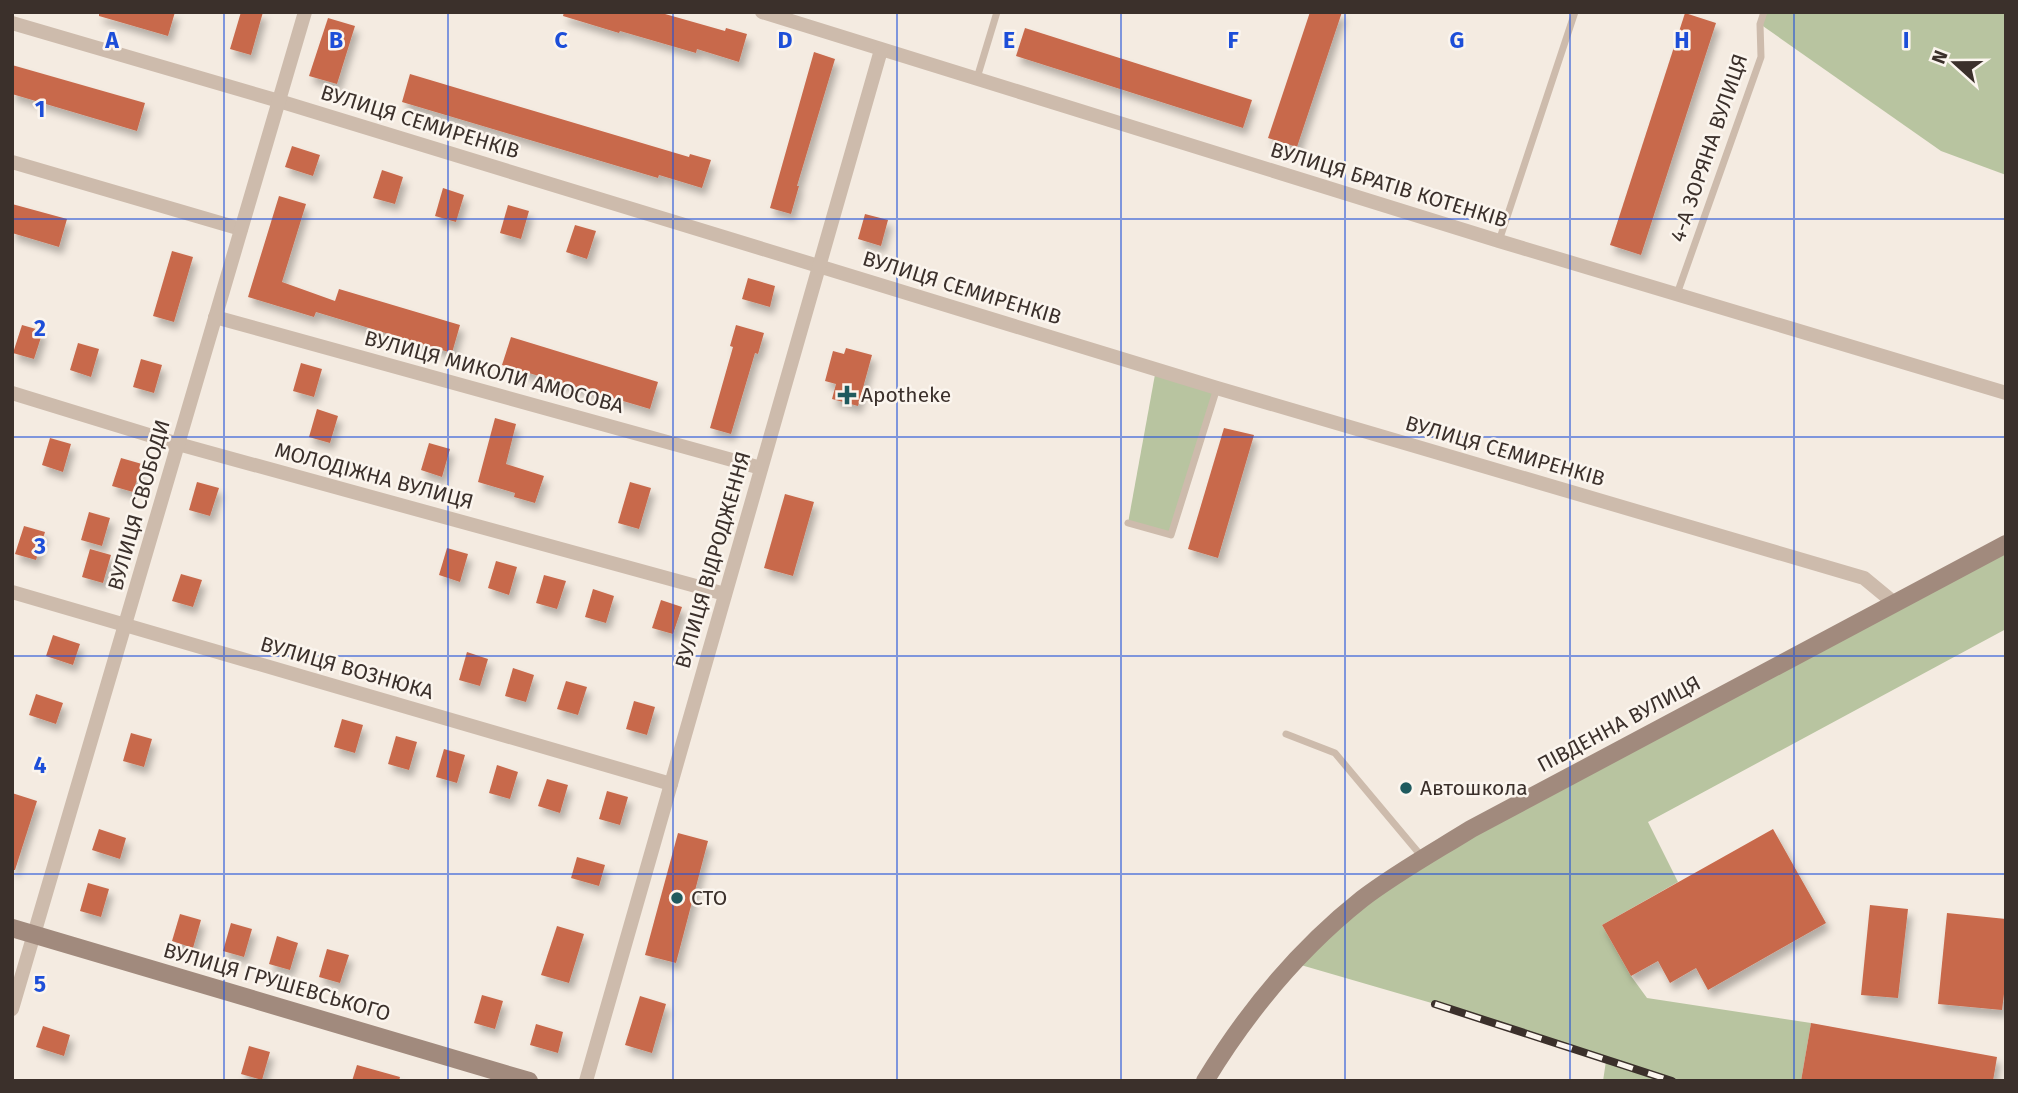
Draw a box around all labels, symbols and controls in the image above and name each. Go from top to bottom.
text: A [104,26,119,54]
text: B [329,26,343,54]
text: C [554,26,568,54]
text: D [778,26,793,54]
text: E [1003,26,1015,54]
text: F [1227,26,1239,54]
text: G [1450,26,1464,54]
text: H [1674,26,1690,54]
text: I [1903,26,1909,54]
north arrow [1920,28,1990,98]
text: N [1927,47,1953,67]
street label: 4-А ЗОРЯНА ВУЛИЦЯ [1665,50,1753,246]
street label: ВУЛИЦЯ СЕМИРЕНКІВ [318,79,522,165]
text: 1 [35,95,45,123]
street label: ВУЛИЦЯ БРАТІВ КОТЕНКІВ [1267,137,1511,233]
street label: ВУЛИЦЯ СЕМИРЕНКІВ [860,245,1064,331]
text: 2 [34,314,46,342]
street label: ВУЛИЦЯ МИКОЛИ АМОСОВА [361,325,627,419]
place label: Apotheke [861,382,951,408]
marker: Apotheke [839,387,855,403]
street label: ВУЛИЦЯ СЕМИРЕНКІВ [1402,410,1608,492]
street label: ВУЛИЦЯ СВОБОДИ [102,417,176,593]
street label: МОЛОДІЖНА ВУЛИЦЯ [272,437,476,515]
street label: ВУЛИЦЯ ВІДРОДЖЕННЯ [670,449,756,671]
text: 3 [33,532,46,560]
street label: ВУЛИЦЯ ВОЗНЮКА [257,631,437,705]
street label: ПІВДЕННА ВУЛИЦЯ [1533,670,1705,778]
text: 4 [34,751,47,779]
place label: Автошкола [1420,775,1528,801]
marker: Автошкола [1398,780,1414,796]
place label: СТО [691,885,727,911]
marker: СТО [669,890,685,906]
street label: ВУЛИЦЯ ГРУШЕВСЬКОГО [160,937,394,1027]
text: 5 [34,970,46,998]

